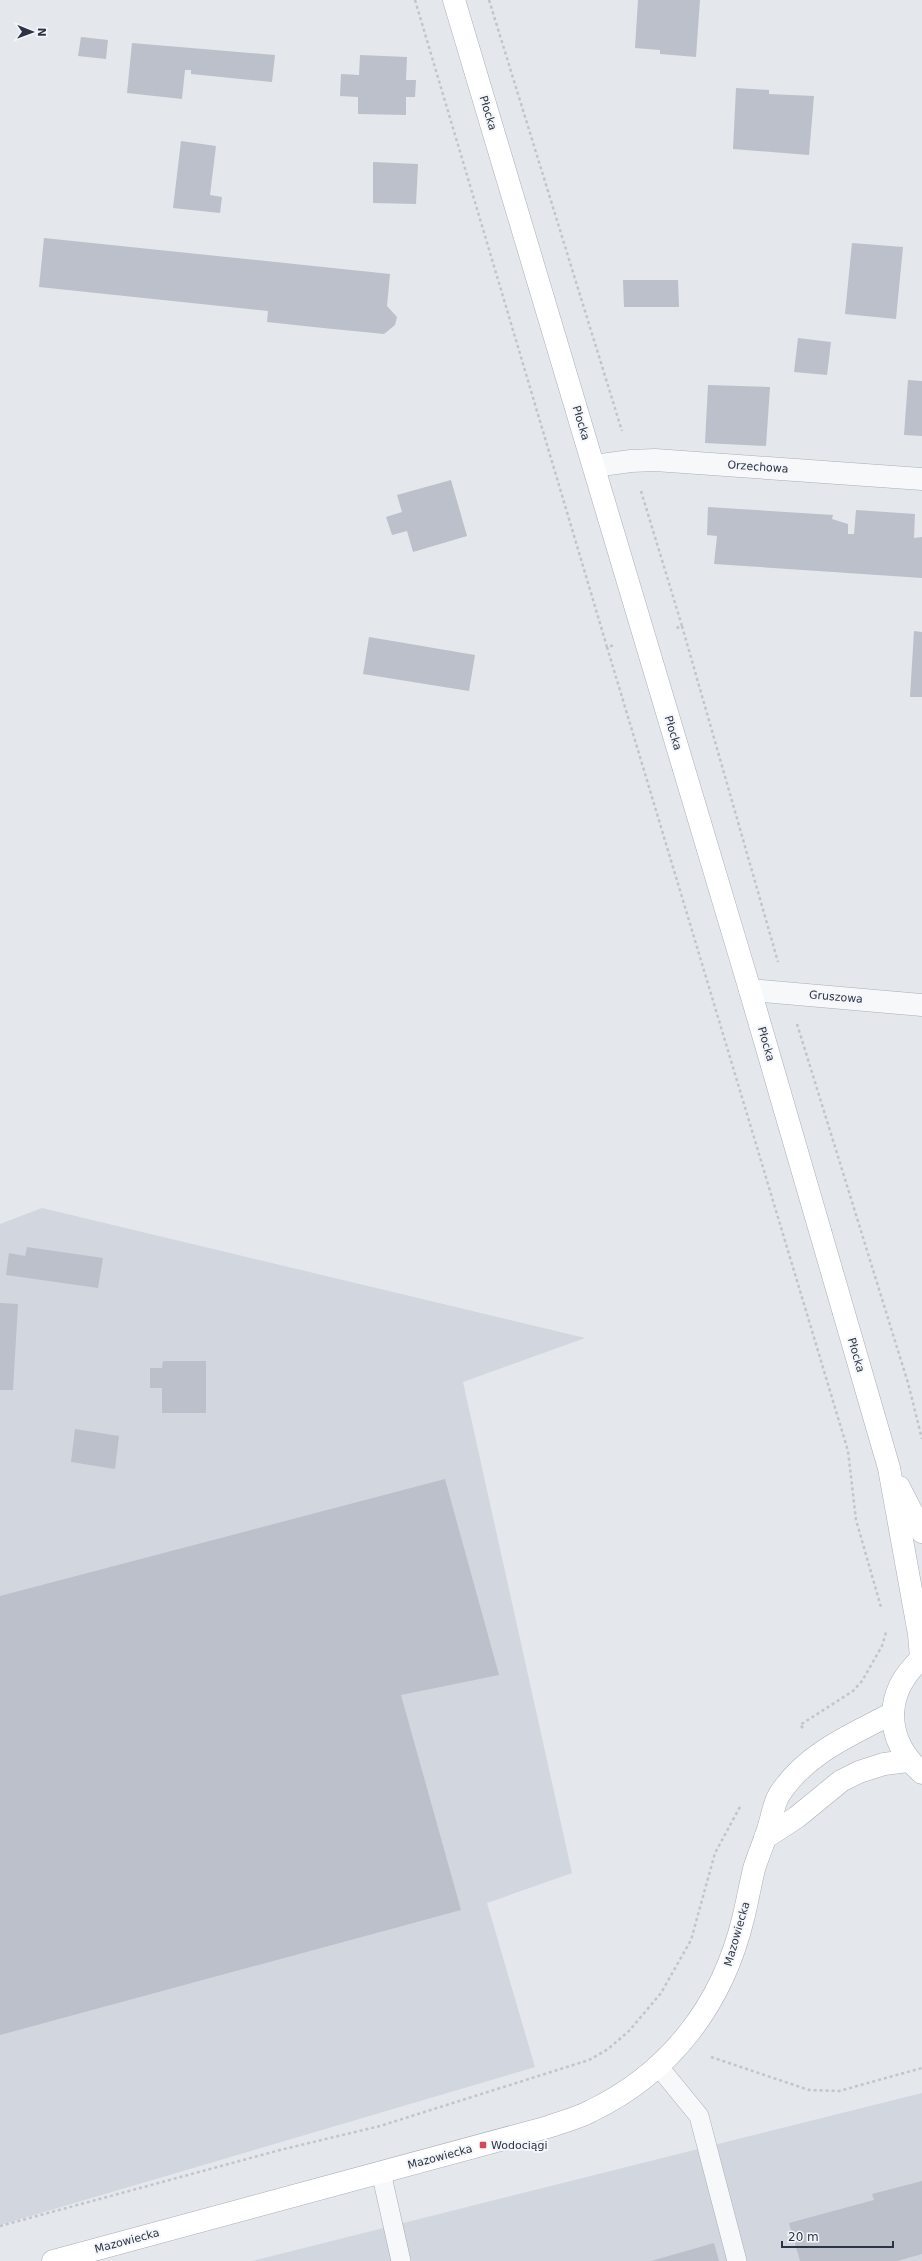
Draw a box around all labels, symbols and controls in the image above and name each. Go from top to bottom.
north arrow [12,12,52,52]
text: N [35,27,48,37]
street label: Płocka [477,94,499,132]
street label: Płocka [570,404,592,442]
street label: Orzechowa [727,458,789,476]
street label: Płocka [662,714,684,752]
street label: Gruszowa [809,988,863,1006]
street label: Płocka [755,1025,777,1063]
street label: Płocka [845,1336,867,1374]
street label: Mazowiecka [722,1900,752,1968]
place label: Wodociągi [491,2139,548,2152]
marker: Wodociągi [478,2140,488,2150]
street label: Mazowiecka [406,2142,474,2172]
scale bar [782,2223,893,2249]
street label: Mazowiecka [93,2226,161,2256]
text: 20 m [788,2230,819,2244]

